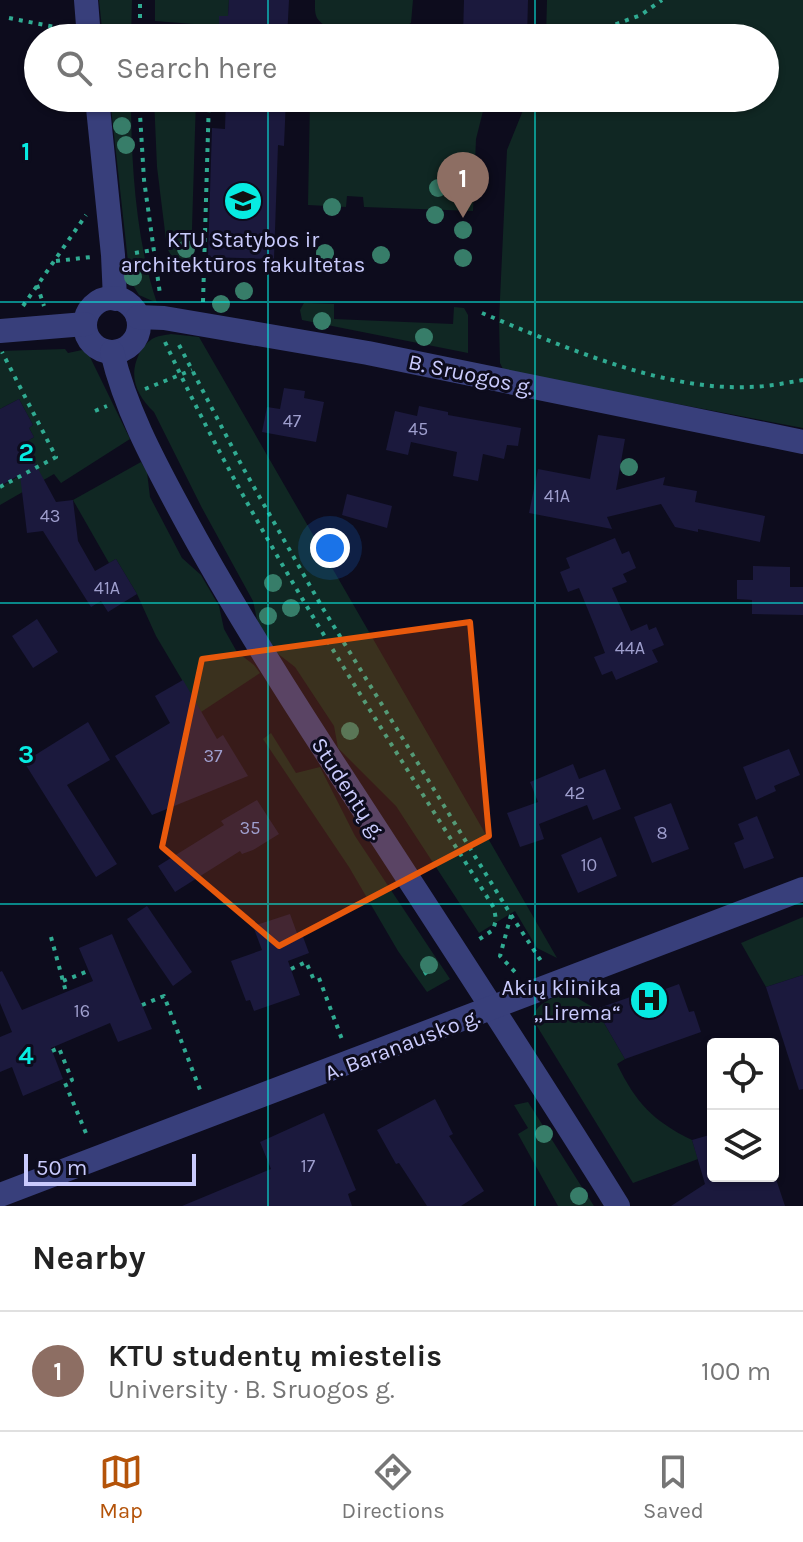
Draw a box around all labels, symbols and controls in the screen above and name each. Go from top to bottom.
search box [24,24,779,112]
icon: search [52,46,96,90]
text: Search here [116,50,277,86]
text: 1 [21,136,31,167]
pin: 1 [437,152,489,218]
school or university icon: KTU Statybos ir architektūros fakultetas [222,180,264,222]
place label: KTU Statybos ir architektūros fakultetas [121,227,365,278]
street label: B. Sruogos g. [406,349,536,401]
house number: 47 [283,410,302,432]
house number: 45 [408,418,428,440]
text: 2 [18,437,34,468]
house number: 41A [544,485,570,507]
house number: 43 [40,505,60,527]
your location [310,528,350,568]
house number: 41A [94,577,120,599]
house number: 44A [615,637,645,659]
street label: Studentų g. [306,733,391,844]
text: 3 [18,739,34,770]
house number: 37 [203,745,223,767]
house number: 42 [565,782,585,804]
house number: 35 [240,817,260,839]
house number: 8 [656,822,668,844]
house number: 10 [581,854,597,876]
place label: Akių klinika „Lirema“ [501,975,621,1026]
hospital icon: Akių klinika „Lirema“ [628,979,670,1021]
house number: 16 [74,1000,90,1022]
street label: A. Baranausko g. [321,1003,484,1086]
map controls [707,1038,779,1182]
button: locate [707,1038,779,1110]
text: 4 [18,1040,34,1071]
button: layers [707,1110,779,1182]
scale bar [24,1150,196,1186]
text: 50 m [36,1155,87,1181]
house number: 17 [301,1155,316,1177]
text: Nearby [32,1238,146,1278]
text: KTU studentų miestelis [108,1338,442,1374]
text: 1 [53,1356,63,1387]
text: 100 m [701,1356,771,1387]
text: University · B. Sruogos g. [108,1374,395,1405]
tab: Map [99,1450,143,1524]
tab: Directions [341,1450,445,1524]
tab: Saved [643,1450,704,1524]

